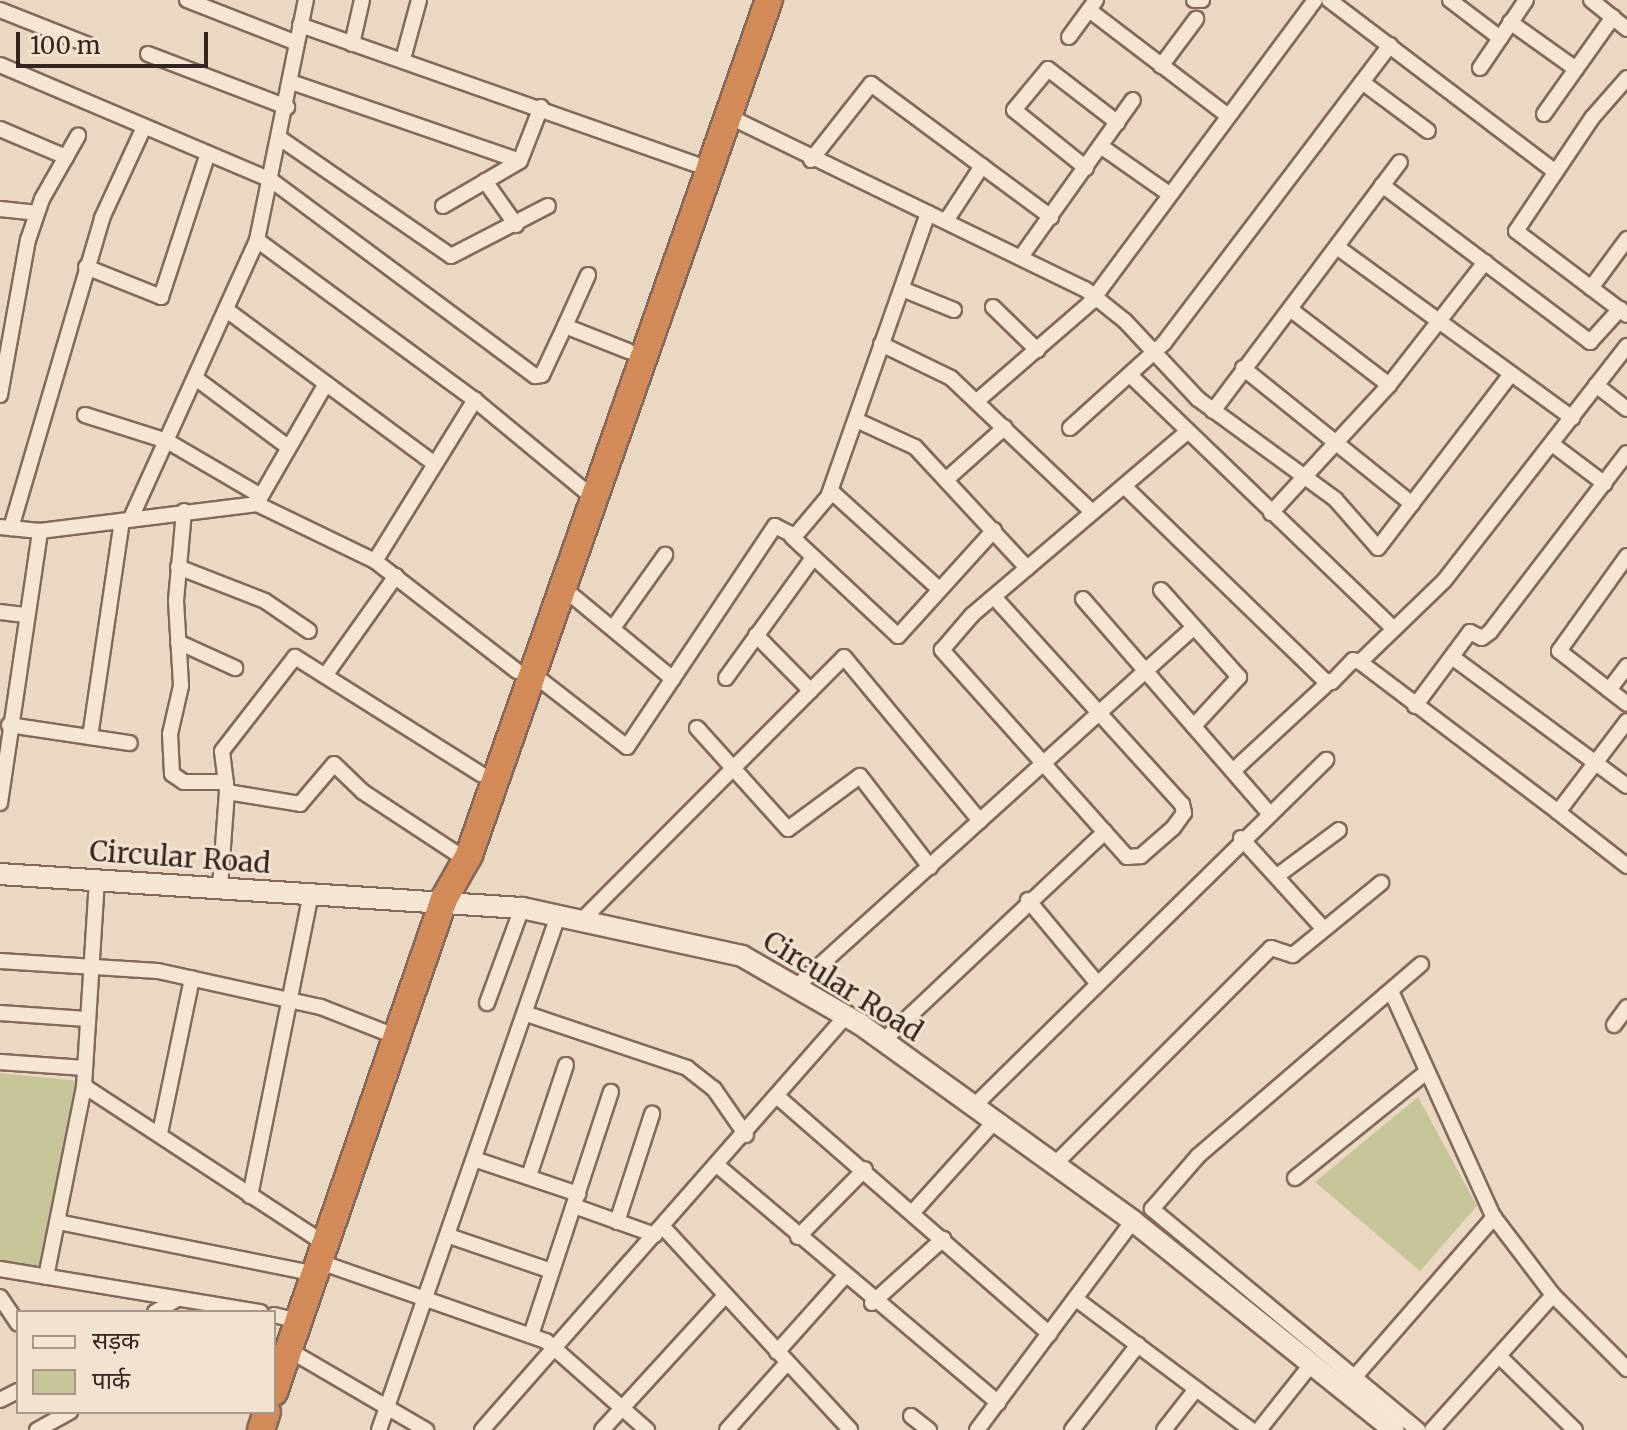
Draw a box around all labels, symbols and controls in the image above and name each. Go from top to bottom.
scale bar [20,16,212,66]
text: 100 m [30,30,100,61]
street label: Circular Road [88,834,272,880]
street label: Circular Road [757,924,929,1048]
legend [16,1310,276,1414]
text: सड़क [92,1325,140,1356]
text: पार्क [92,1365,130,1396]

